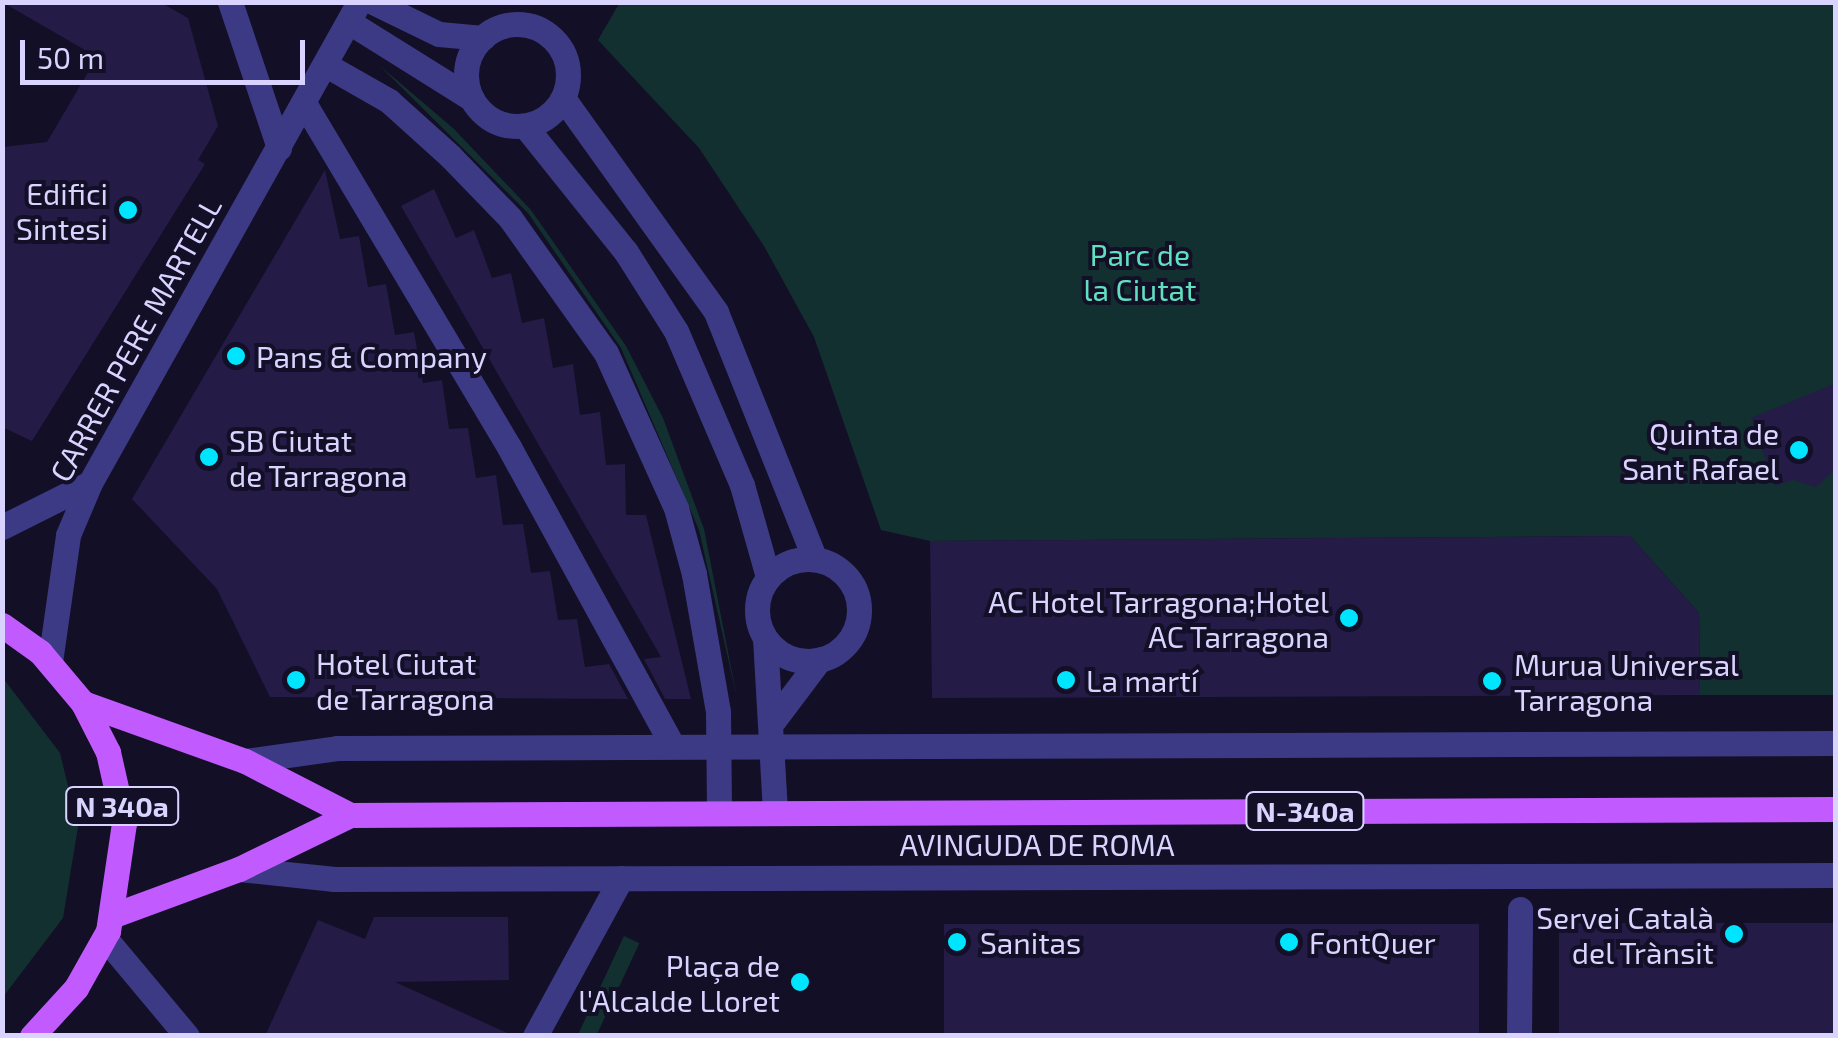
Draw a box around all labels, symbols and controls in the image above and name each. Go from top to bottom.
scale bar [25,20,310,82]
text: 50 m [37,39,104,75]
place label: Edifici Sintesi [16,175,108,246]
street label: CARRER PERE MARTELL [42,190,228,488]
marker: Edifici Sintesi [117,199,139,221]
park label: Parc de la Ciutat [1083,236,1197,306]
place label: Pans & Company [256,338,487,374]
marker: Pans & Company [225,345,247,367]
place label: Quinta de Sant Rafael [1622,415,1779,486]
place label: SB Ciutat de Tarragona [229,422,408,492]
marker: Quinta de Sant Rafael [1788,439,1810,461]
marker: SB Ciutat de Tarragona [198,446,220,468]
place label: AC Hotel Tarragona;Hotel AC Tarragona [987,583,1329,654]
marker: AC Hotel Tarragona;Hotel AC Tarragona [1338,607,1360,629]
place label: Hotel Ciutat de Tarragona [316,645,495,716]
place label: Murua Universal Tarragona [1514,646,1739,716]
place label: La martí [1086,662,1198,698]
marker: Murua Universal Tarragona [1479,668,1505,694]
marker: Hotel Ciutat de Tarragona [285,669,307,691]
marker: La martí [1055,669,1077,691]
road number: N 340a [64,783,180,829]
road number: N-340a [1245,788,1365,834]
street label: AVINGUDA DE ROMA [899,826,1175,862]
place label: Servei Català del Trànsit [1536,899,1714,970]
marker: Servei Català del Trànsit [1723,923,1745,945]
place label: Sanitas [980,924,1081,960]
place label: FontQuer [1309,924,1436,960]
marker: Sanitas [944,929,970,955]
marker: FontQuer [1278,931,1300,953]
place label: Plaça de l'Alcalde Lloret [578,947,780,1018]
marker: Plaça de l'Alcalde Lloret [789,971,811,993]

